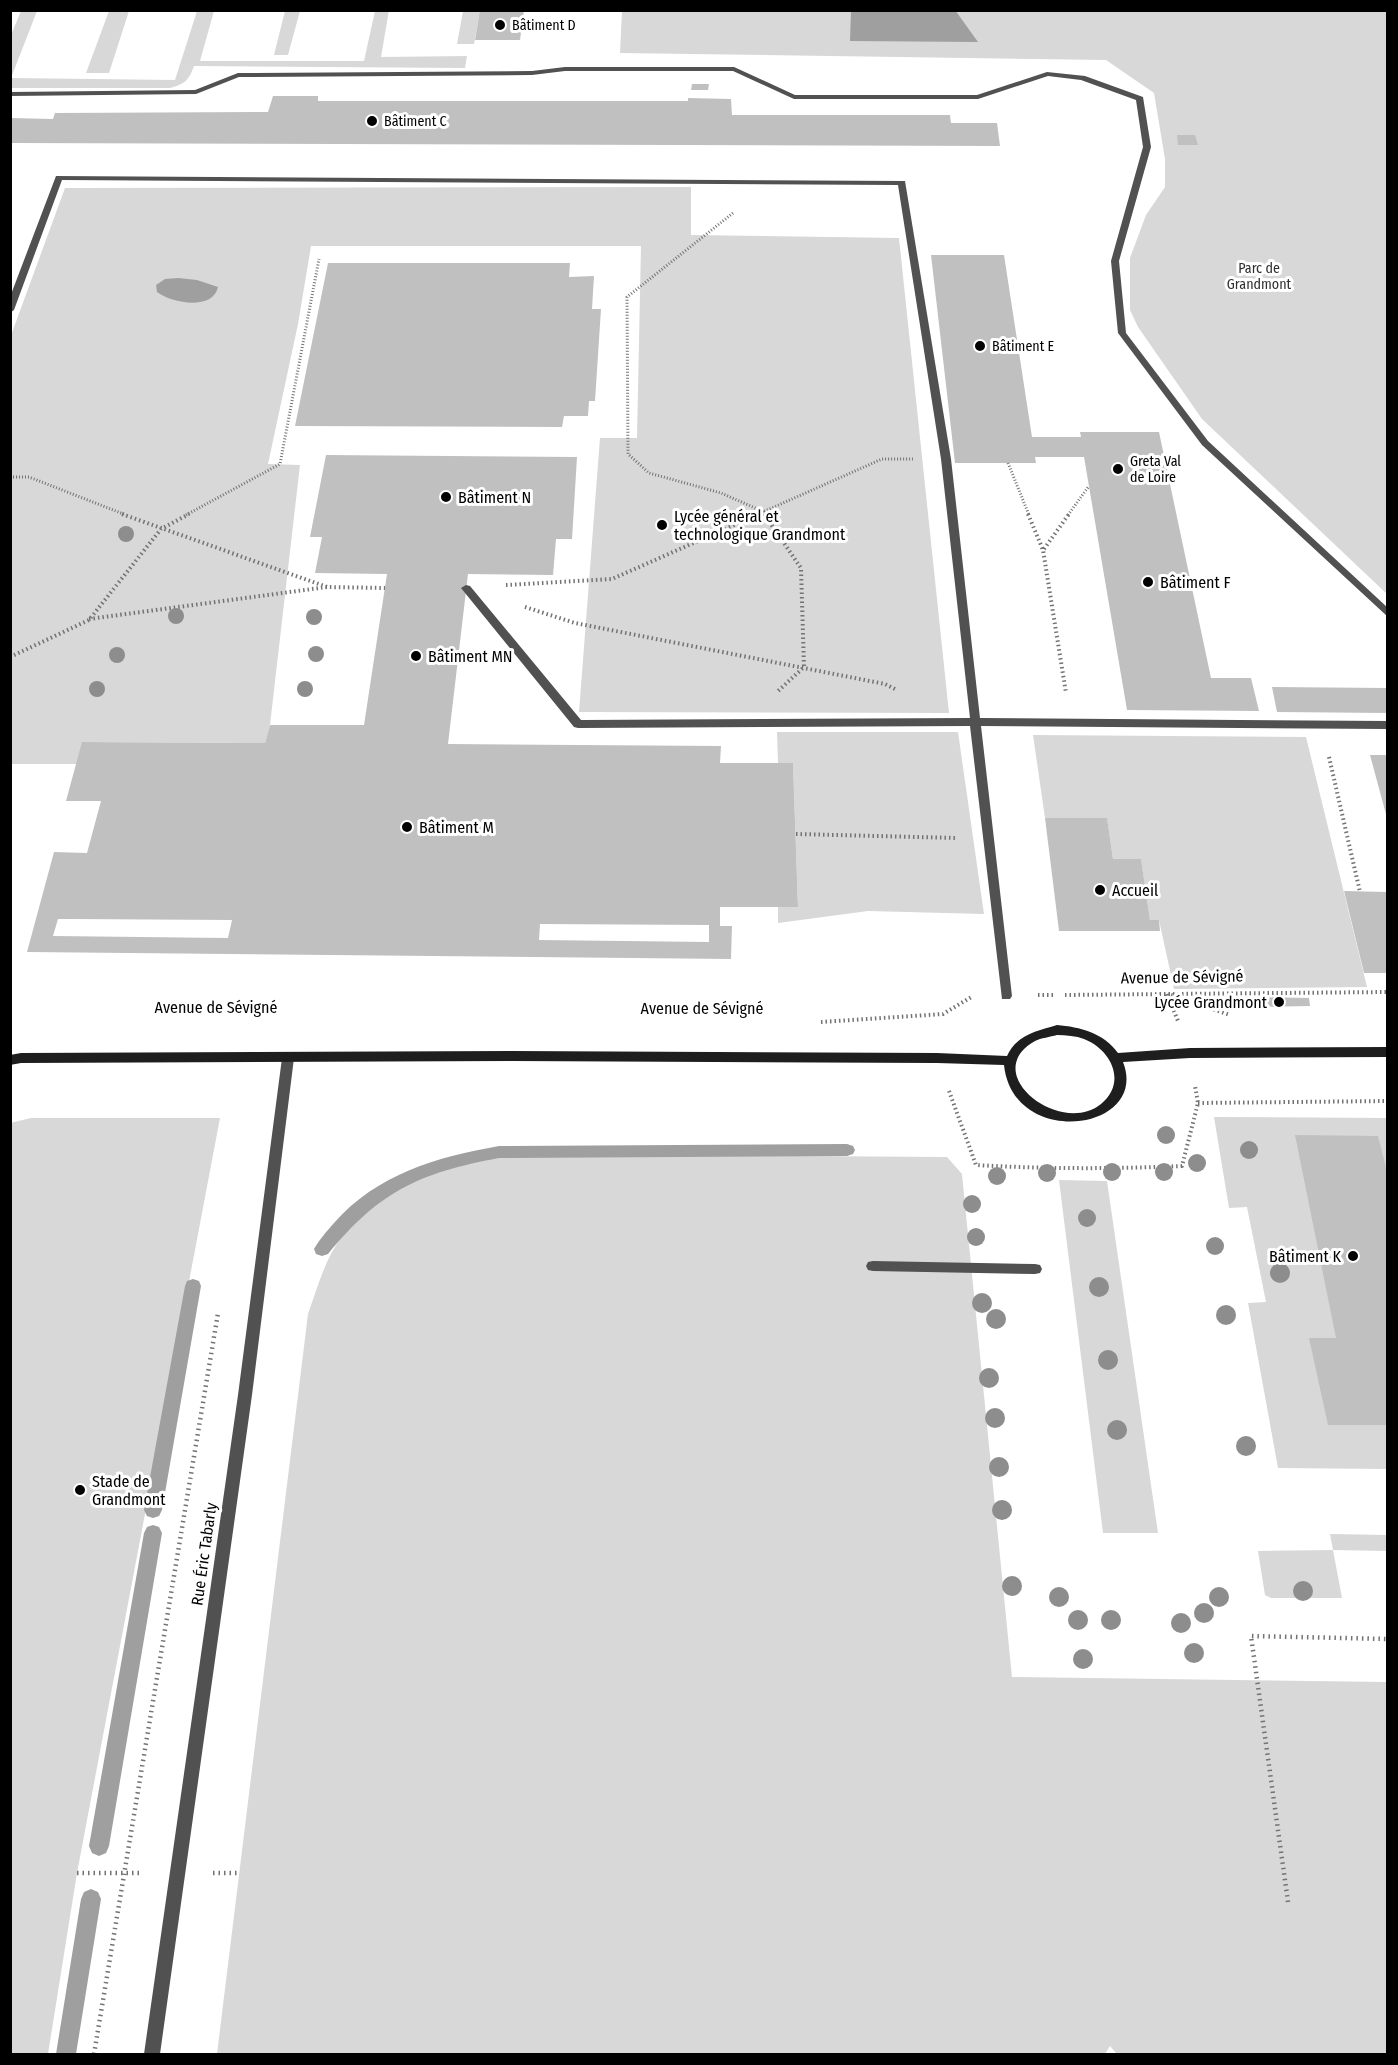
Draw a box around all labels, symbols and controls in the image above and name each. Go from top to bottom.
place label: Bâtiment D [512,17,576,34]
marker: Bâtiment D [493,18,507,32]
place label: Bâtiment C [384,113,447,130]
marker: Bâtiment C [365,114,379,128]
park label: Parc de Grandmont [1227,260,1292,293]
place label: Bâtiment E [992,338,1055,355]
marker: Bâtiment E [973,339,987,353]
place label: Greta Val de Loire [1130,453,1181,486]
marker: Greta Val de Loire [1111,462,1125,476]
place label: Bâtiment N [458,488,531,507]
marker: Bâtiment N [439,490,453,504]
place label: Lycée général et technologique Grandmont [674,507,846,544]
marker: Lycée général et technologique Grandmont [655,518,669,532]
place label: Bâtiment F [1160,573,1231,592]
marker: Bâtiment F [1141,575,1155,589]
place label: Bâtiment MN [428,647,513,666]
marker: Bâtiment MN [409,649,423,663]
place label: Bâtiment M [419,818,494,837]
marker: Bâtiment M [400,820,414,834]
place label: Accueil [1112,881,1158,900]
marker: Accueil [1093,883,1107,897]
street label: Avenue de Sévigné [1120,966,1244,988]
place label: Lycée Grandmont [1154,993,1268,1012]
marker: Lycée Grandmont [1272,995,1286,1009]
street label: Avenue de Sévigné [155,998,278,1017]
street label: Avenue de Sévigné [641,999,764,1018]
place label: Bâtiment K [1269,1247,1342,1266]
marker: Bâtiment K [1346,1249,1360,1263]
place label: Stade de Grandmont [92,1472,166,1509]
marker: Stade de Grandmont [73,1483,87,1497]
street label: Rue Éric Tabarly [187,1500,221,1607]

